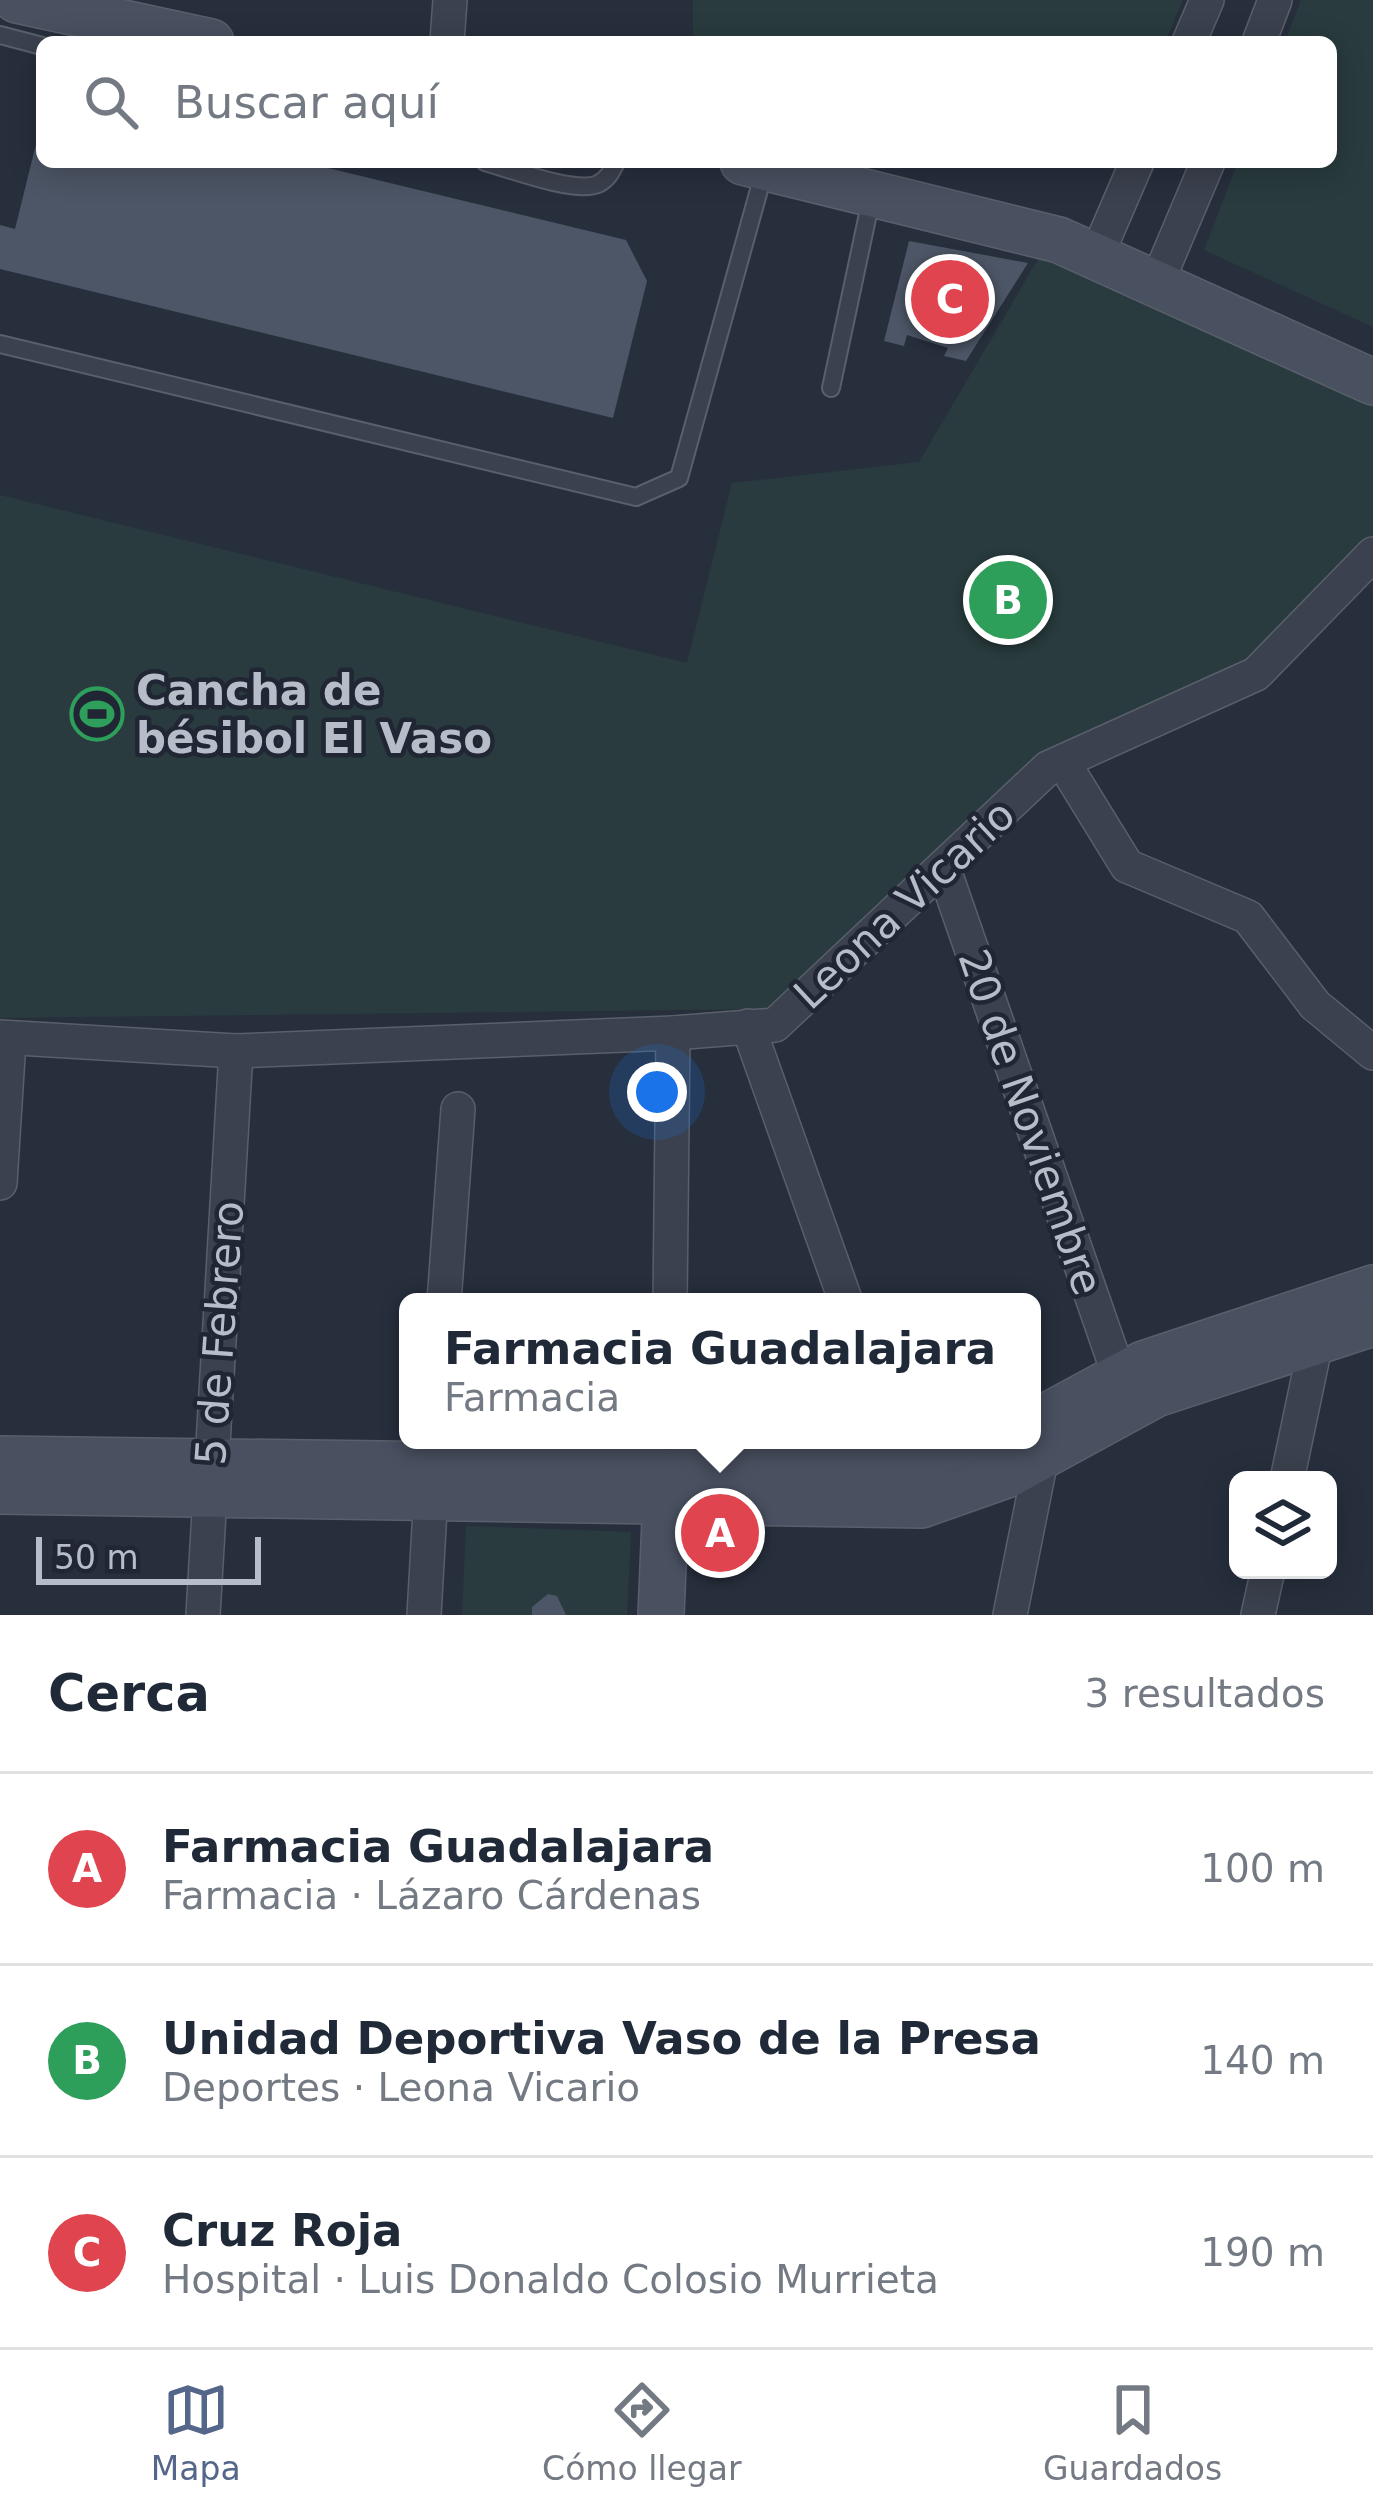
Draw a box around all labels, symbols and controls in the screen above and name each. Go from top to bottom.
search box [36,36,1337,168]
icon: search [78,69,144,135]
text: Buscar aquí [174,76,439,129]
pin: C [911,254,989,344]
pin: B [969,555,1047,645]
place label: Cancha de bésibol El Vaso [136,666,492,763]
sports icon: Cancha de bésibol El Vaso [69,686,125,742]
street label: Leona Vicario [784,790,1024,1019]
street label: 20 de Noviembre [948,943,1113,1301]
your location [627,1062,687,1122]
street label: 5 de Febrero [186,1199,253,1467]
popup [399,1293,1041,1449]
text: Farmacia Guadalajara [444,1322,996,1375]
text: Farmacia [444,1375,620,1420]
map controls [1229,1471,1337,1579]
button: layers [1229,1471,1337,1579]
pin: A [681,1488,759,1578]
scale bar [36,1531,261,1584]
text: 50 m [54,1538,139,1577]
text: Cerca [48,1664,210,1723]
text: 3 resultados [1085,1671,1325,1716]
text: Farmacia Guadalajara [162,1820,714,1873]
text: A [72,1846,102,1891]
text: 100 m [1200,1846,1325,1891]
text: Farmacia · Lázaro Cárdenas [162,1873,701,1918]
text: Unidad Deportiva Vaso de la Presa [162,2012,1041,2065]
text: B [72,2038,102,2083]
text: 140 m [1200,2038,1325,2083]
text: Deportes · Leona Vicario [162,2065,640,2110]
text: Cruz Roja [162,2204,402,2257]
text: C [73,2230,101,2275]
text: 190 m [1200,2230,1325,2275]
text: Hospital · Luis Donaldo Colosio Murrieta [162,2257,939,2302]
tab: Mapa [151,2377,241,2488]
tab: Cómo llegar [542,2377,742,2488]
tab: Guardados [1043,2377,1222,2488]

